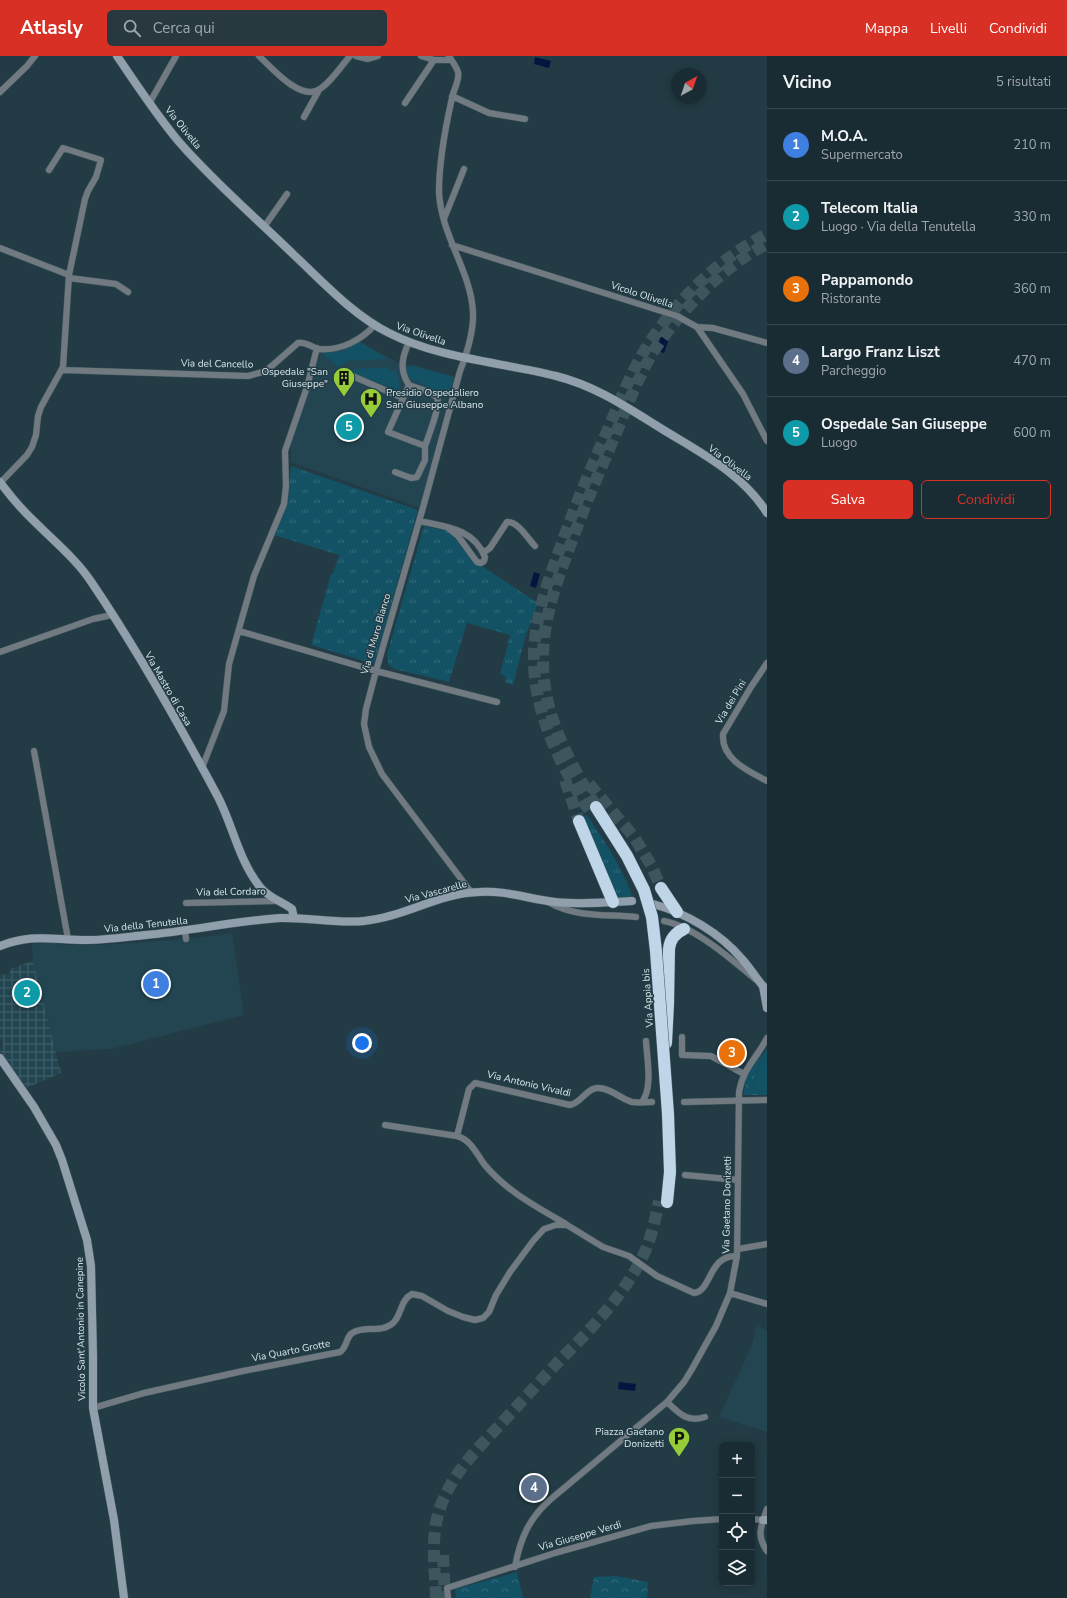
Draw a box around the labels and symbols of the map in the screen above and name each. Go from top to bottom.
north arrow [671,68,707,104]
street label: Via Olivella [161,103,205,152]
street label: Vicolo Olivella [608,278,675,312]
street label: Via Olivella [393,319,448,349]
street label: Via del Cancello [180,356,254,372]
place label: Ospedale "San Giuseppe" [261,365,328,391]
building icon: Ospedale "San Giuseppe" [331,365,357,398]
hospital icon: Presidio Ospedaliero San Giuseppe Albano [358,386,384,419]
place label: Presidio Ospedaliero San Giuseppe Albano [386,386,484,412]
pin: 5 [336,412,362,442]
street label: Via Olivella [704,441,755,484]
street label: Via di Muro Bianco [357,591,394,677]
street label: Via Mastro di Casa [141,648,195,729]
street label: Via dei Pini [712,677,750,728]
street label: Via Vascarelle [403,877,468,907]
street label: Via del Cordaro [195,884,266,900]
street label: Via della Tenutella [103,914,188,936]
street label: Via Appia bis [639,968,657,1029]
pin: 1 [143,969,169,999]
pin: 2 [14,978,40,1008]
your location [352,1033,372,1053]
pin: 3 [719,1038,745,1068]
street label: Via Antonio Vivaldi [485,1067,572,1100]
street label: Via Gaetano Donizetti [719,1156,735,1255]
street label: Vicolo Sant'Antonio in Canepine [73,1257,89,1402]
street label: Via Quarto Grotte [250,1337,331,1366]
place label: Piazza Gaetano Donizetti [595,1425,664,1451]
parking icon: Piazza Gaetano Donizetti [666,1425,692,1458]
pin: 4 [521,1473,547,1503]
street label: Via Giuseppe Verdi [536,1518,623,1555]

